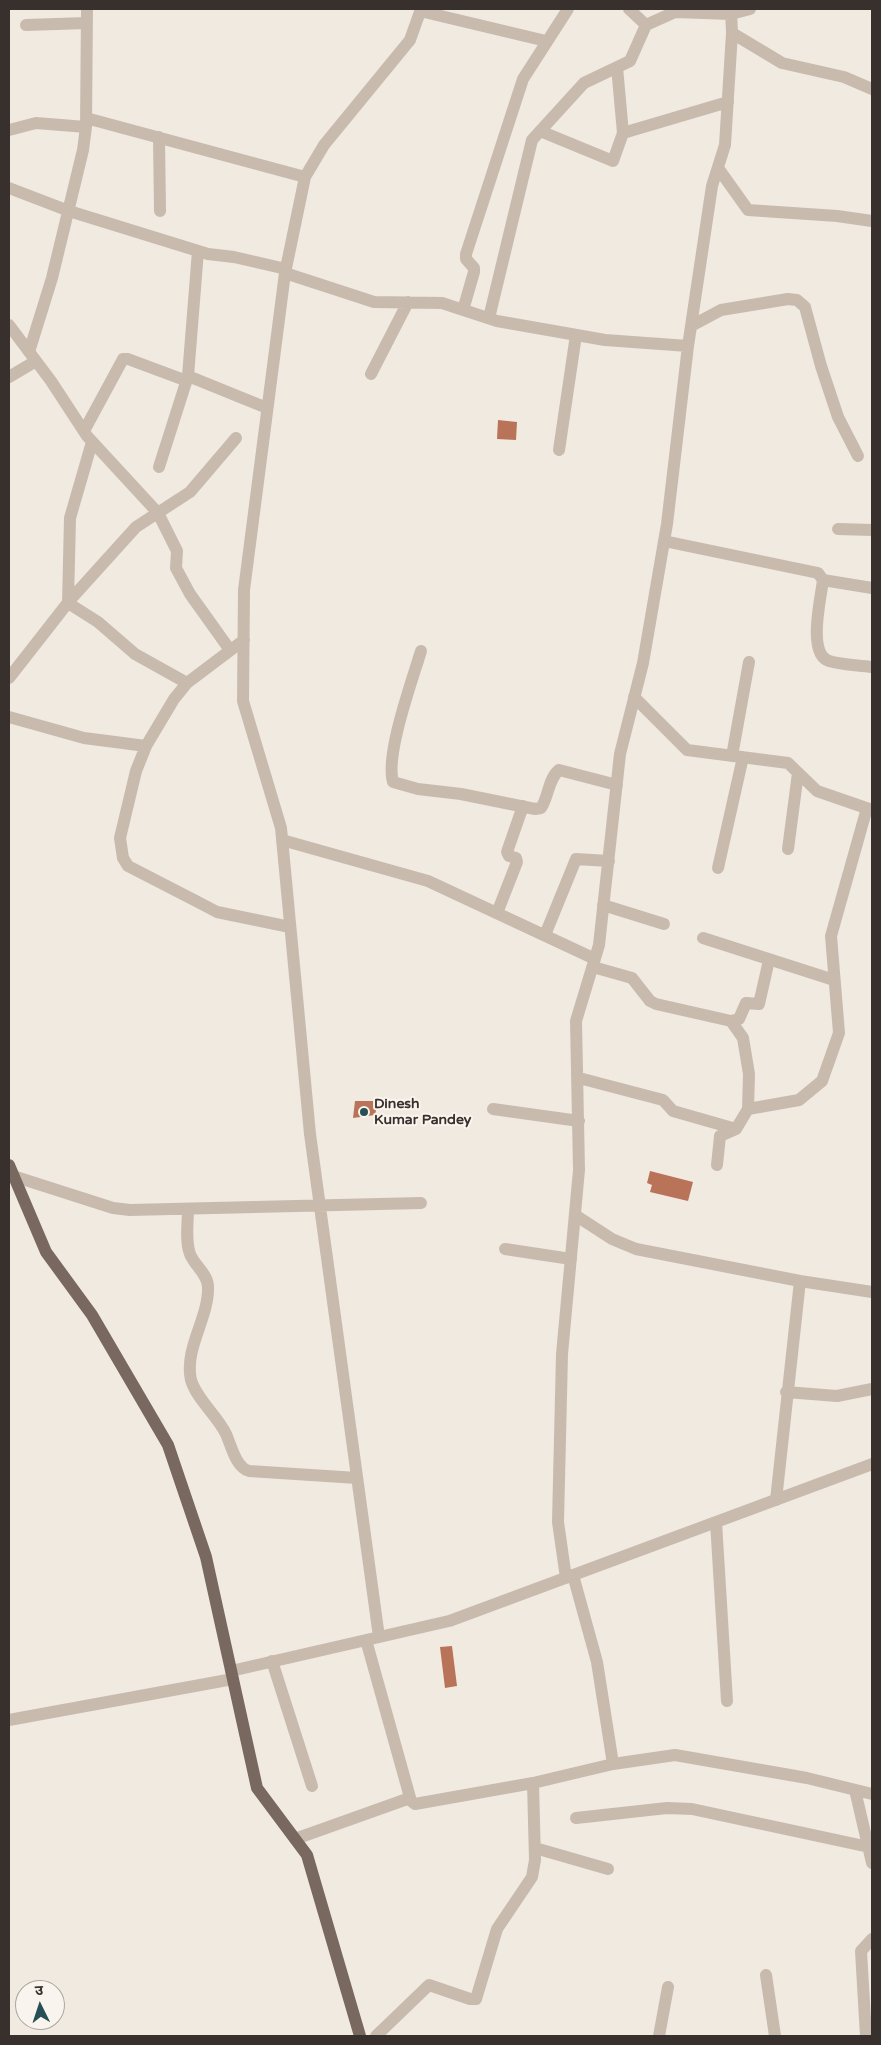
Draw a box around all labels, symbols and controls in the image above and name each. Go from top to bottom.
place label: Dinesh Kumar Pandey [374,1096,471,1128]
marker: Dinesh Kumar Pandey [358,1106,370,1118]
north arrow [15,1980,65,2030]
text: उ [34,1982,44,1999]

